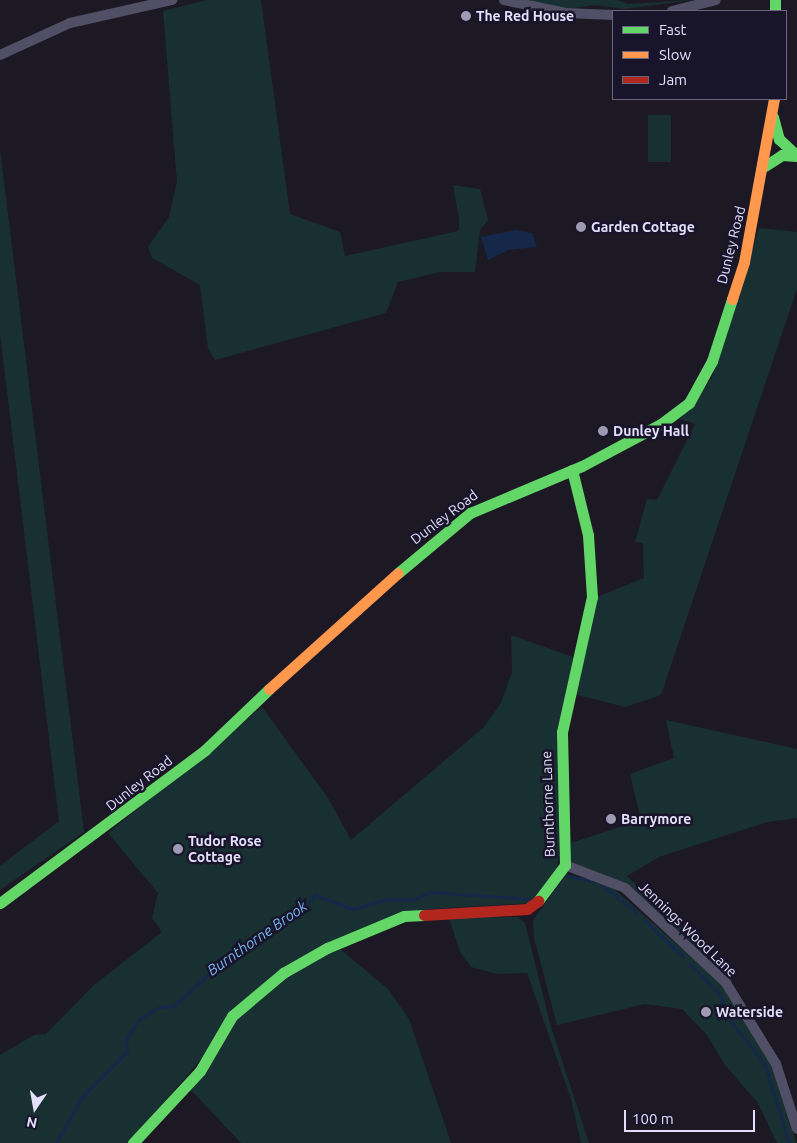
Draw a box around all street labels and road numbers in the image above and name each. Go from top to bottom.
street label: Dunley Road [713,204,749,286]
street label: Dunley Road [407,486,481,548]
street label: Burnthorne Lane [538,751,558,857]
street label: Dunley Road [103,752,175,814]
street label: Jennings Wood Lane [635,878,741,980]

